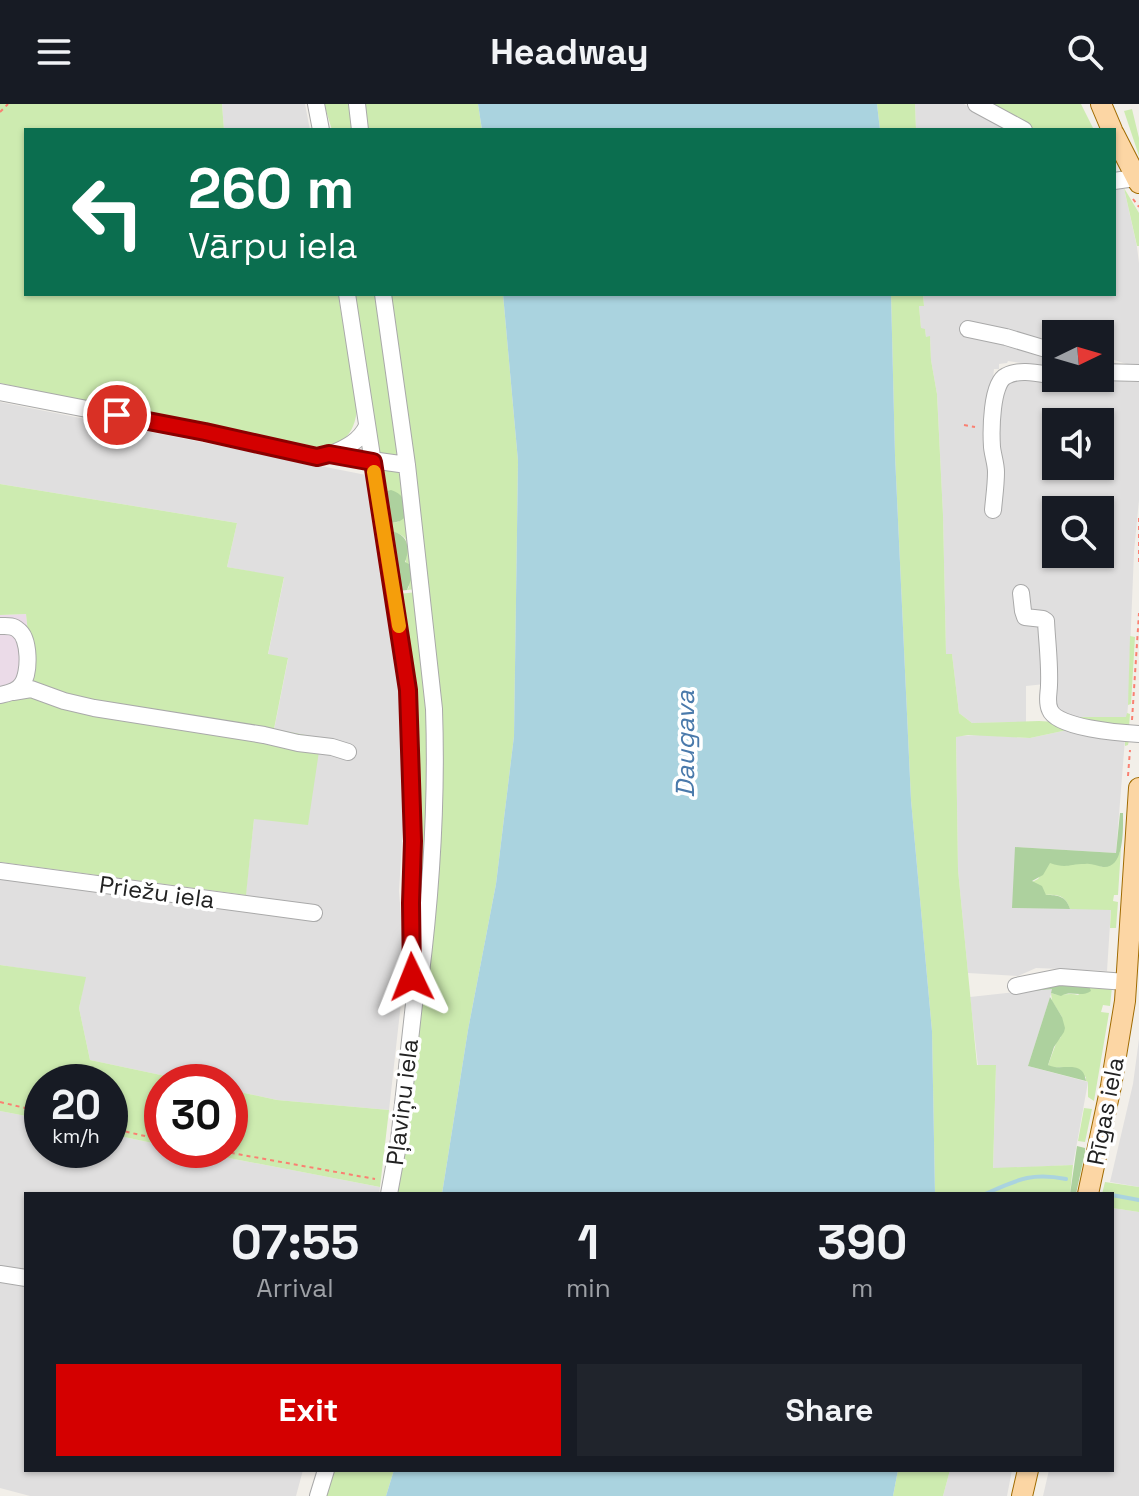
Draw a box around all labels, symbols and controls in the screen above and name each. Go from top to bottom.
text: Headway [490,29,649,75]
icon: menu [32,30,76,74]
icon: search [1063,30,1107,74]
text: 260 m [188,153,354,224]
icon: left [56,160,160,264]
text: Vārpu iela [188,223,357,269]
north arrow [1042,320,1114,392]
map controls [1042,320,1114,568]
pin [83,381,151,449]
icon: arrive [95,393,139,437]
button: sound [1042,408,1114,480]
button: search [1042,496,1114,568]
water label: Daugava [668,689,702,798]
street label: Priežu iela [97,869,217,915]
position arrow [370,935,454,1019]
street label: Pļaviņu iela [379,1037,425,1167]
street label: Rīgas iela [1079,1054,1131,1168]
speed limit sign: 30 [144,1064,248,1168]
text: 20 [51,1080,101,1131]
text: km/h [52,1123,100,1149]
text: 07:55 [231,1212,359,1273]
text: 1 [577,1212,599,1273]
text: 390 [817,1212,907,1273]
text: Arrival [256,1271,334,1305]
text: min [566,1271,611,1305]
text: m [851,1271,873,1305]
button: Exit [56,1364,561,1456]
button: Share [577,1364,1082,1456]

